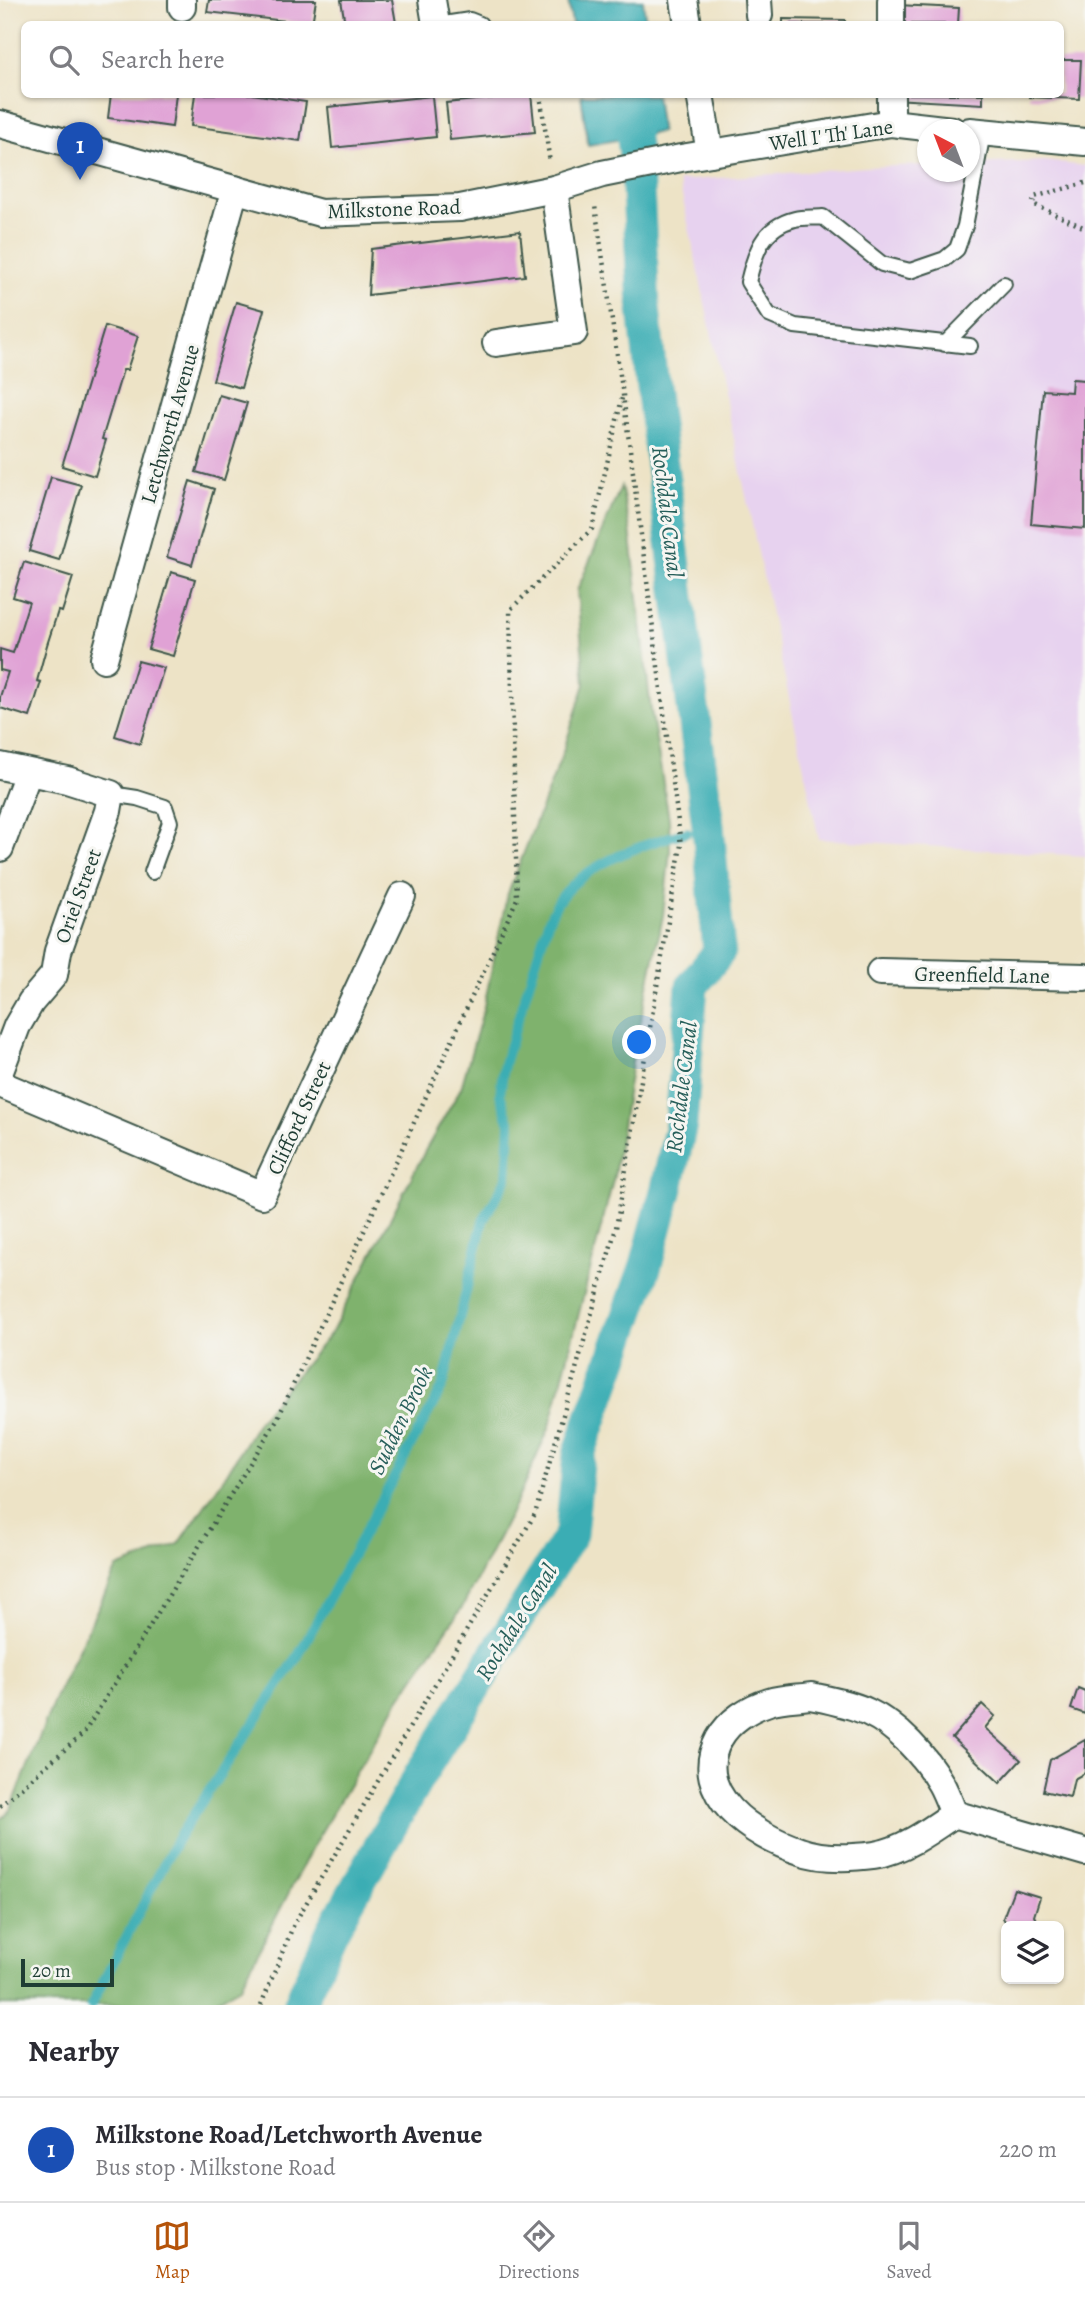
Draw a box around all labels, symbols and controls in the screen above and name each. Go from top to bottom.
search box [21,21,1064,98]
icon: search [45,41,83,79]
text: Search here [101,42,225,77]
street label: Well I' Th' Lane [766,112,895,158]
north arrow [917,119,980,182]
pin: 1 [57,122,103,180]
street label: Milkstone Road [327,193,462,225]
street label: Letchworth Avenue [134,341,206,507]
water label: Rochdale Canal [644,445,691,580]
street label: Oriel Street [48,845,108,947]
street label: Greenfield Lane [914,960,1050,990]
water label: Rochdale Canal [658,1019,705,1155]
your location [622,1025,656,1059]
street label: Clifford Street [260,1057,338,1179]
water label: Sudden Brook [361,1361,440,1480]
water label: Rochdale Canal [468,1558,565,1687]
map controls [1001,1921,1064,1984]
button: layers [1001,1921,1064,1984]
scale bar [21,1956,114,1988]
text: 20 m [32,1958,71,1984]
text: Nearby [28,2031,119,2071]
text: Milkstone Road/Letchworth Avenue [95,2117,482,2152]
text: 1 [47,2134,55,2165]
text: 220 m [999,2134,1057,2165]
text: Bus stop · Milkstone Road [95,2152,336,2183]
tab: Map [153,2217,191,2285]
tab: Directions [498,2217,580,2285]
tab: Saved [887,2217,932,2285]

